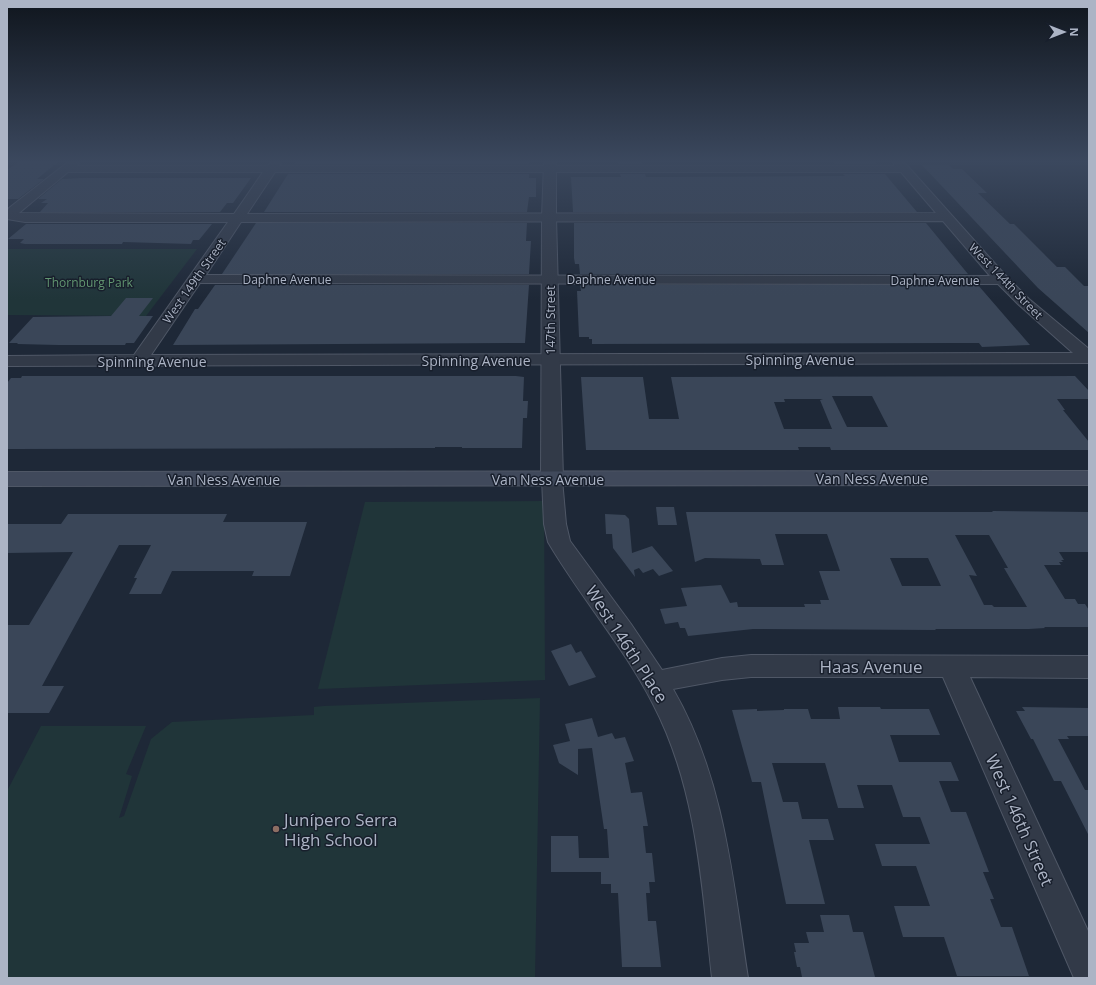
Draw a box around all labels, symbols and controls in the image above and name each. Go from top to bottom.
north arrow [1044,12,1084,52]
text: N [1067,28,1082,36]
street label: West 149th Street [158,235,230,327]
street label: West 144th Street [965,239,1047,323]
street label: Daphne Avenue [242,271,332,288]
street label: Daphne Avenue [566,271,656,288]
street label: Daphne Avenue [890,272,980,289]
park label: Thornburg Park [45,274,134,291]
street label: 147th Street [542,286,559,354]
street label: Spinning Avenue [745,350,855,369]
street label: Spinning Avenue [421,351,531,370]
street label: Spinning Avenue [97,352,207,371]
street label: Van Ness Avenue [816,469,928,488]
street label: Van Ness Avenue [168,470,280,489]
street label: Van Ness Avenue [492,470,604,489]
street label: West 146th Place [580,581,674,707]
street label: Haas Avenue [819,655,923,678]
street label: West 146th Street [981,751,1059,889]
place label: Junípero Serra High School [282,808,397,851]
marker: Junípero Serra High School [271,824,281,834]

